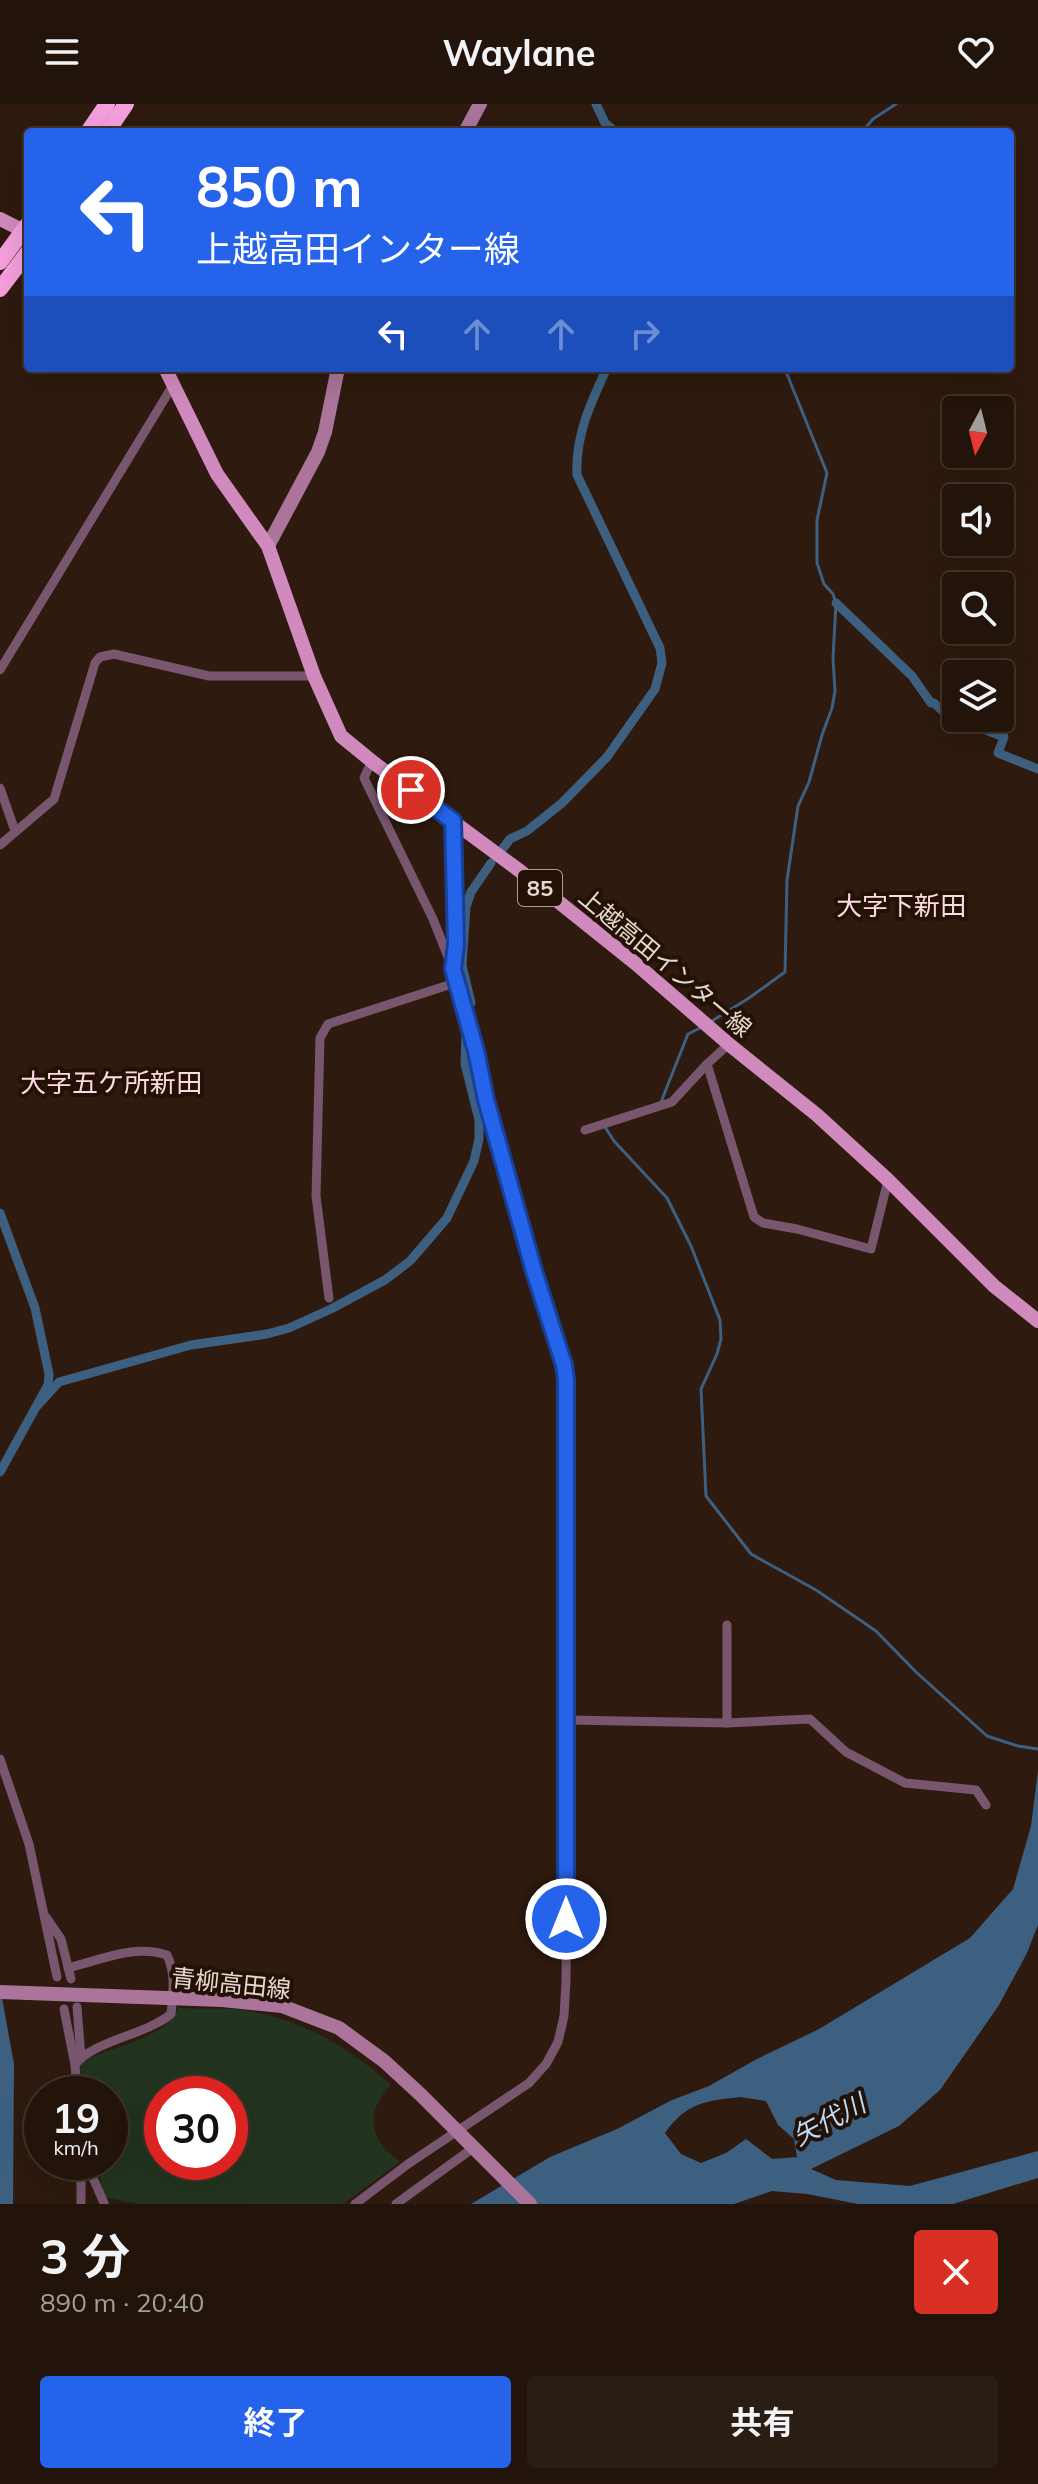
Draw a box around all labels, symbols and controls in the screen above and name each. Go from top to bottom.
icon: menu [40,30,84,74]
text: Waylane [442,30,596,75]
icon: heart [954,30,998,74]
text: 850 m [196,151,363,221]
icon: left [64,160,168,264]
text: 上越高田インター線 [196,226,520,271]
icon: left [371,312,415,356]
icon: ahead [455,312,499,356]
icon: ahead [539,312,583,356]
icon: right [623,312,667,356]
north arrow [942,396,1014,468]
map controls [942,396,1014,732]
button: sound [942,484,1014,556]
button: search [942,572,1014,644]
button: layers [942,660,1014,732]
pin [377,756,445,824]
icon: arrive [389,768,433,812]
road number: 85 [518,870,562,906]
street label: 上越高田インター線 [573,881,758,1043]
district label: 大字下新田 [836,889,966,922]
district label: 大字五ケ所新田 [20,1066,202,1099]
position arrow [524,1877,608,1961]
street label: 青柳高田線 [170,1962,292,2004]
speed limit sign: 30 [144,2076,248,2180]
water label: 矢代川 [787,2085,874,2152]
text: 19 [52,2093,100,2143]
text: km/h [53,2135,99,2160]
text: 3 分 [40,2226,130,2286]
button: close [914,2230,998,2314]
text: 890 m · 20:40 [40,2286,204,2319]
button: 終了 [40,2376,511,2468]
button: 共有 [527,2376,998,2468]

